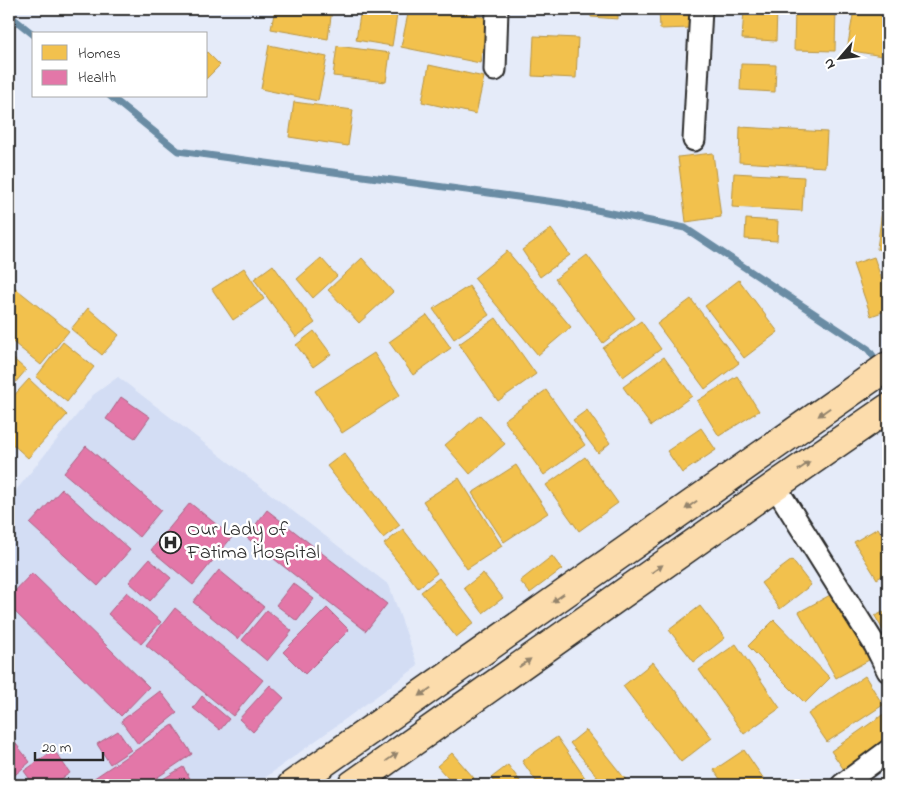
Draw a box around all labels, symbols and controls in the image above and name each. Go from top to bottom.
legend [32,32,208,98]
north arrow [814,32,864,82]
text: Homes [78,43,121,65]
text: N [818,54,841,73]
text: Health [78,67,116,89]
one-way arrow [817,407,831,417]
one-way arrow [798,461,811,471]
one-way arrow [684,500,698,510]
place label: Our Lady of Fatima Hospital [186,516,320,568]
hospital icon: Our Lady of Fatima Hospital [159,530,183,554]
one-way arrow [650,564,664,574]
one-way arrow [551,593,565,603]
one-way arrow [518,658,531,668]
one-way arrow [418,687,432,697]
scale bar [35,729,102,761]
text: 20 m [42,737,72,759]
one-way arrow [385,752,399,762]

